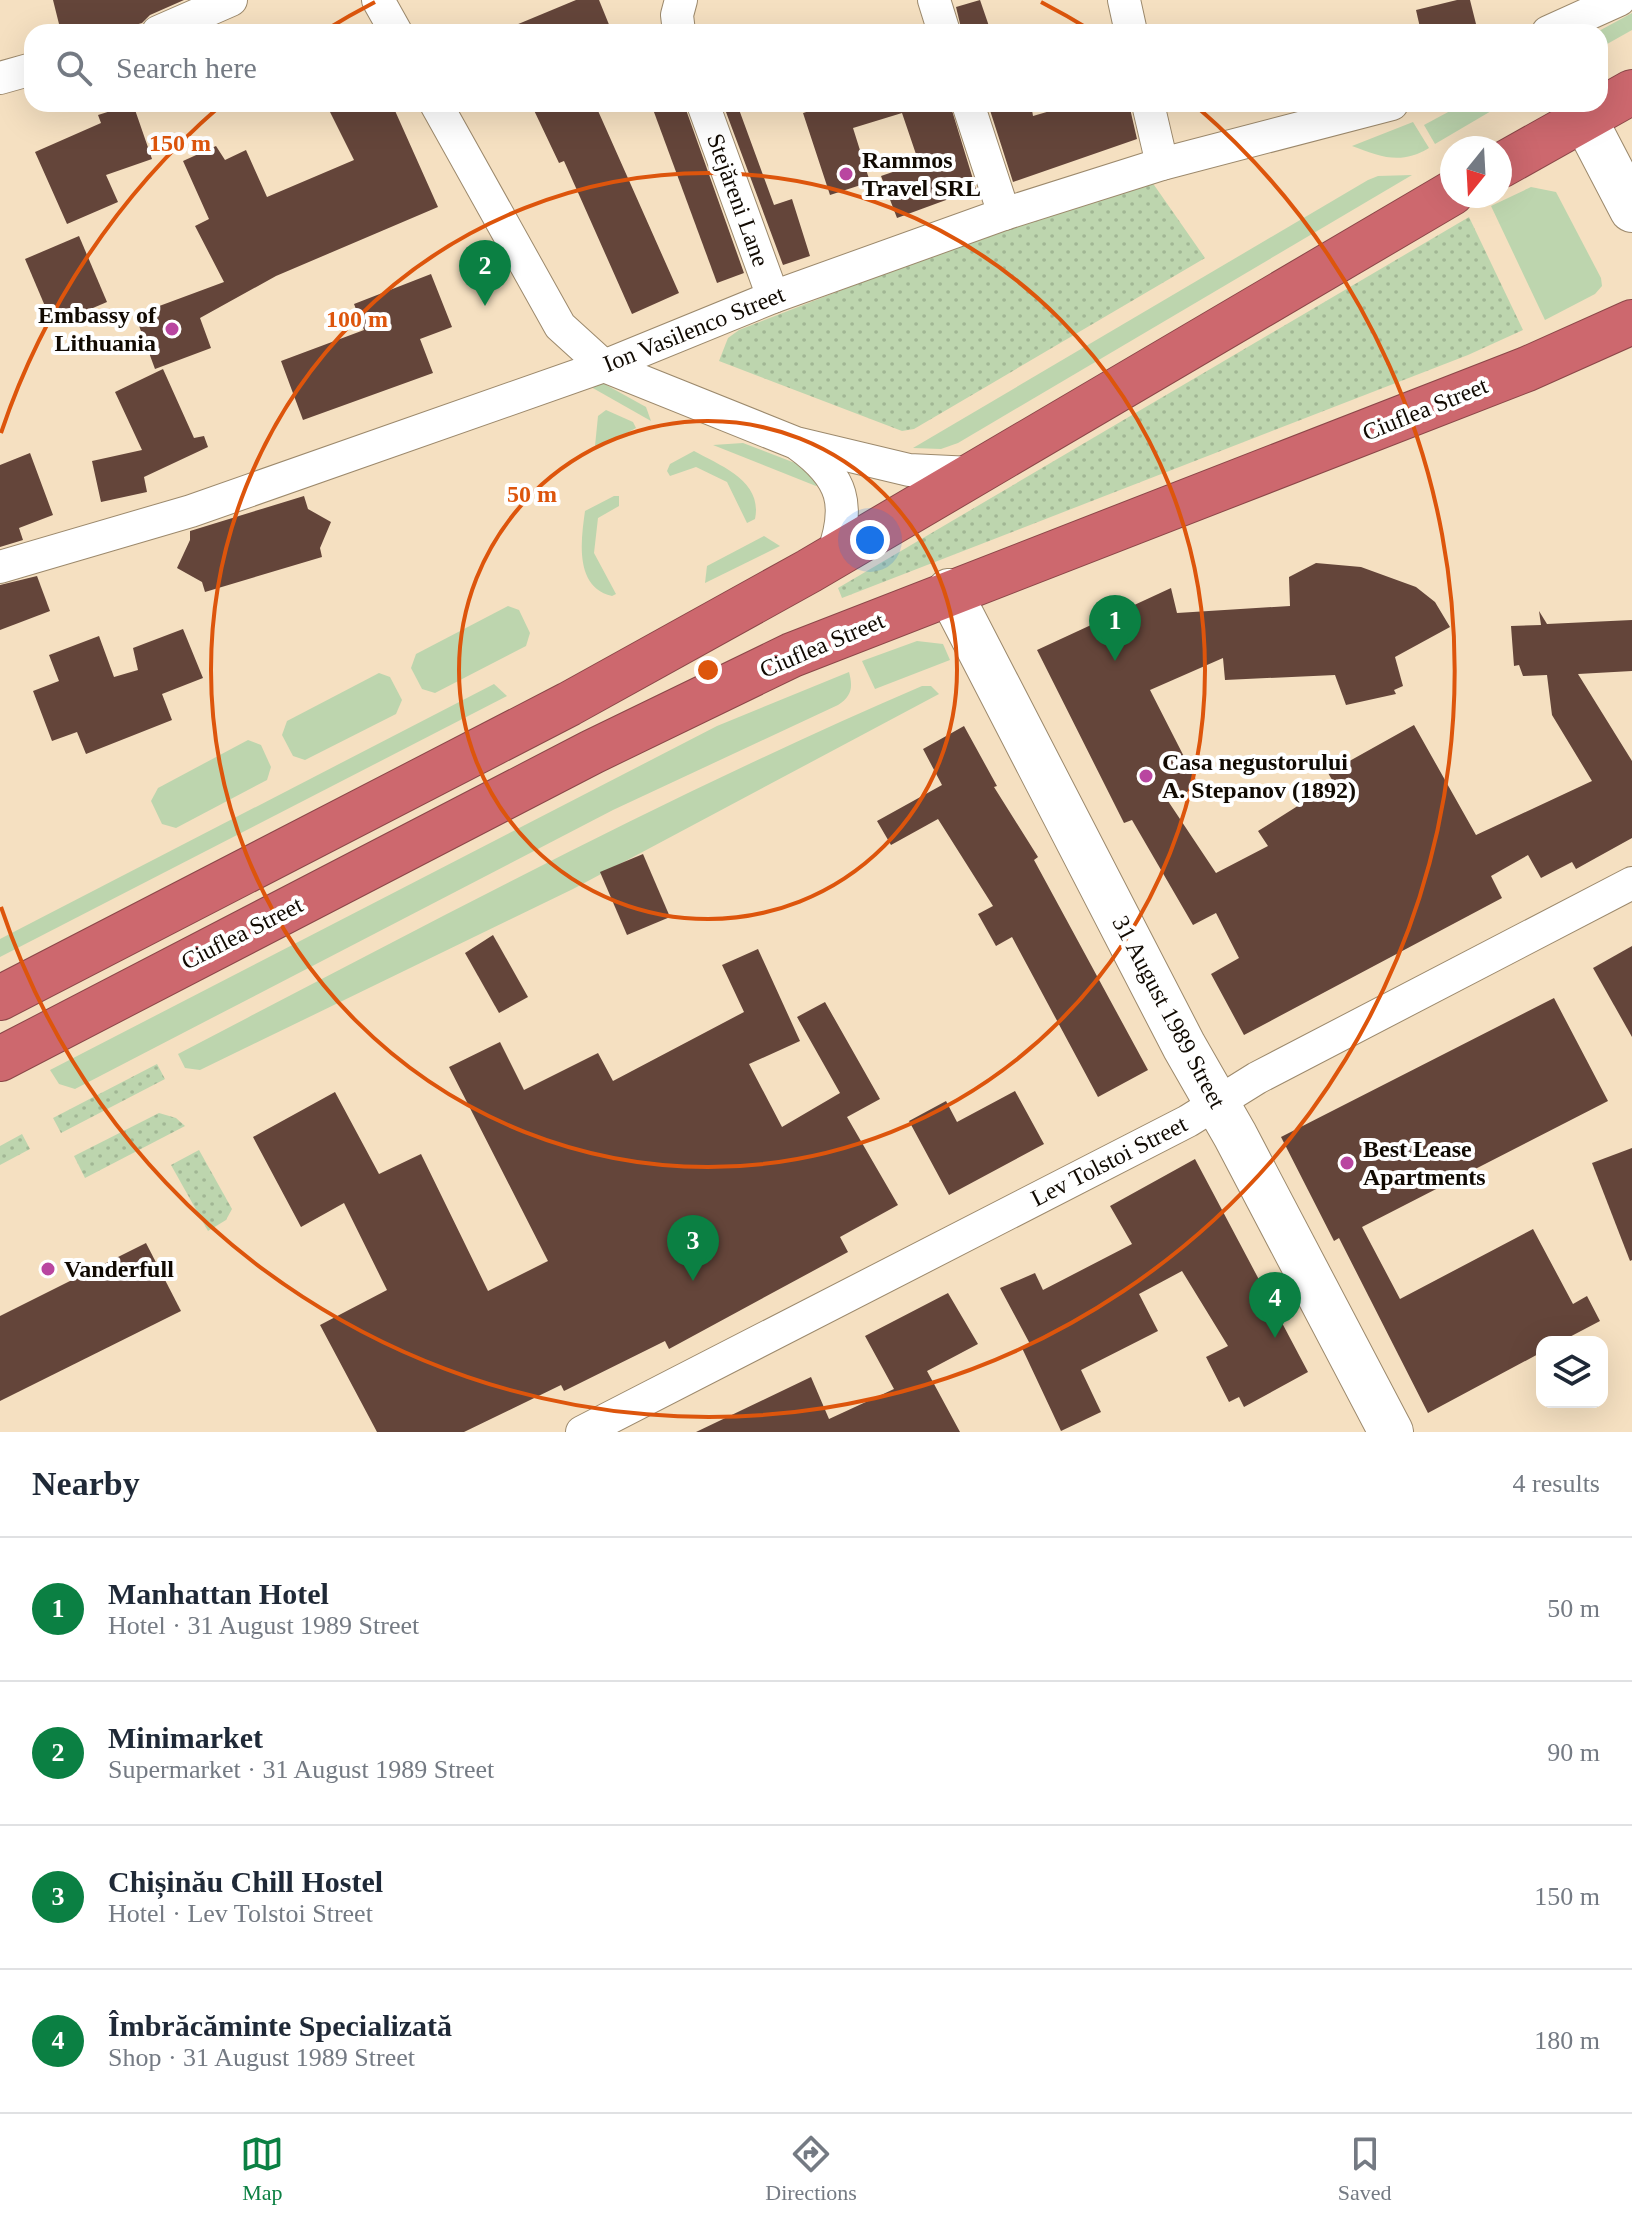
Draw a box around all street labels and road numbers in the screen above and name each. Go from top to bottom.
street label: Stejăreni Lane [702,130,774,270]
street label: Ion Vasilenco Street [600,281,789,377]
street label: Ciuflea Street [1359,372,1492,446]
street label: Ciuflea Street [756,607,888,683]
street label: Ciuflea Street [177,891,307,975]
street label: 31 August 1989 Street [1107,911,1231,1113]
street label: Lev Tolstoi Street [1027,1110,1191,1211]

